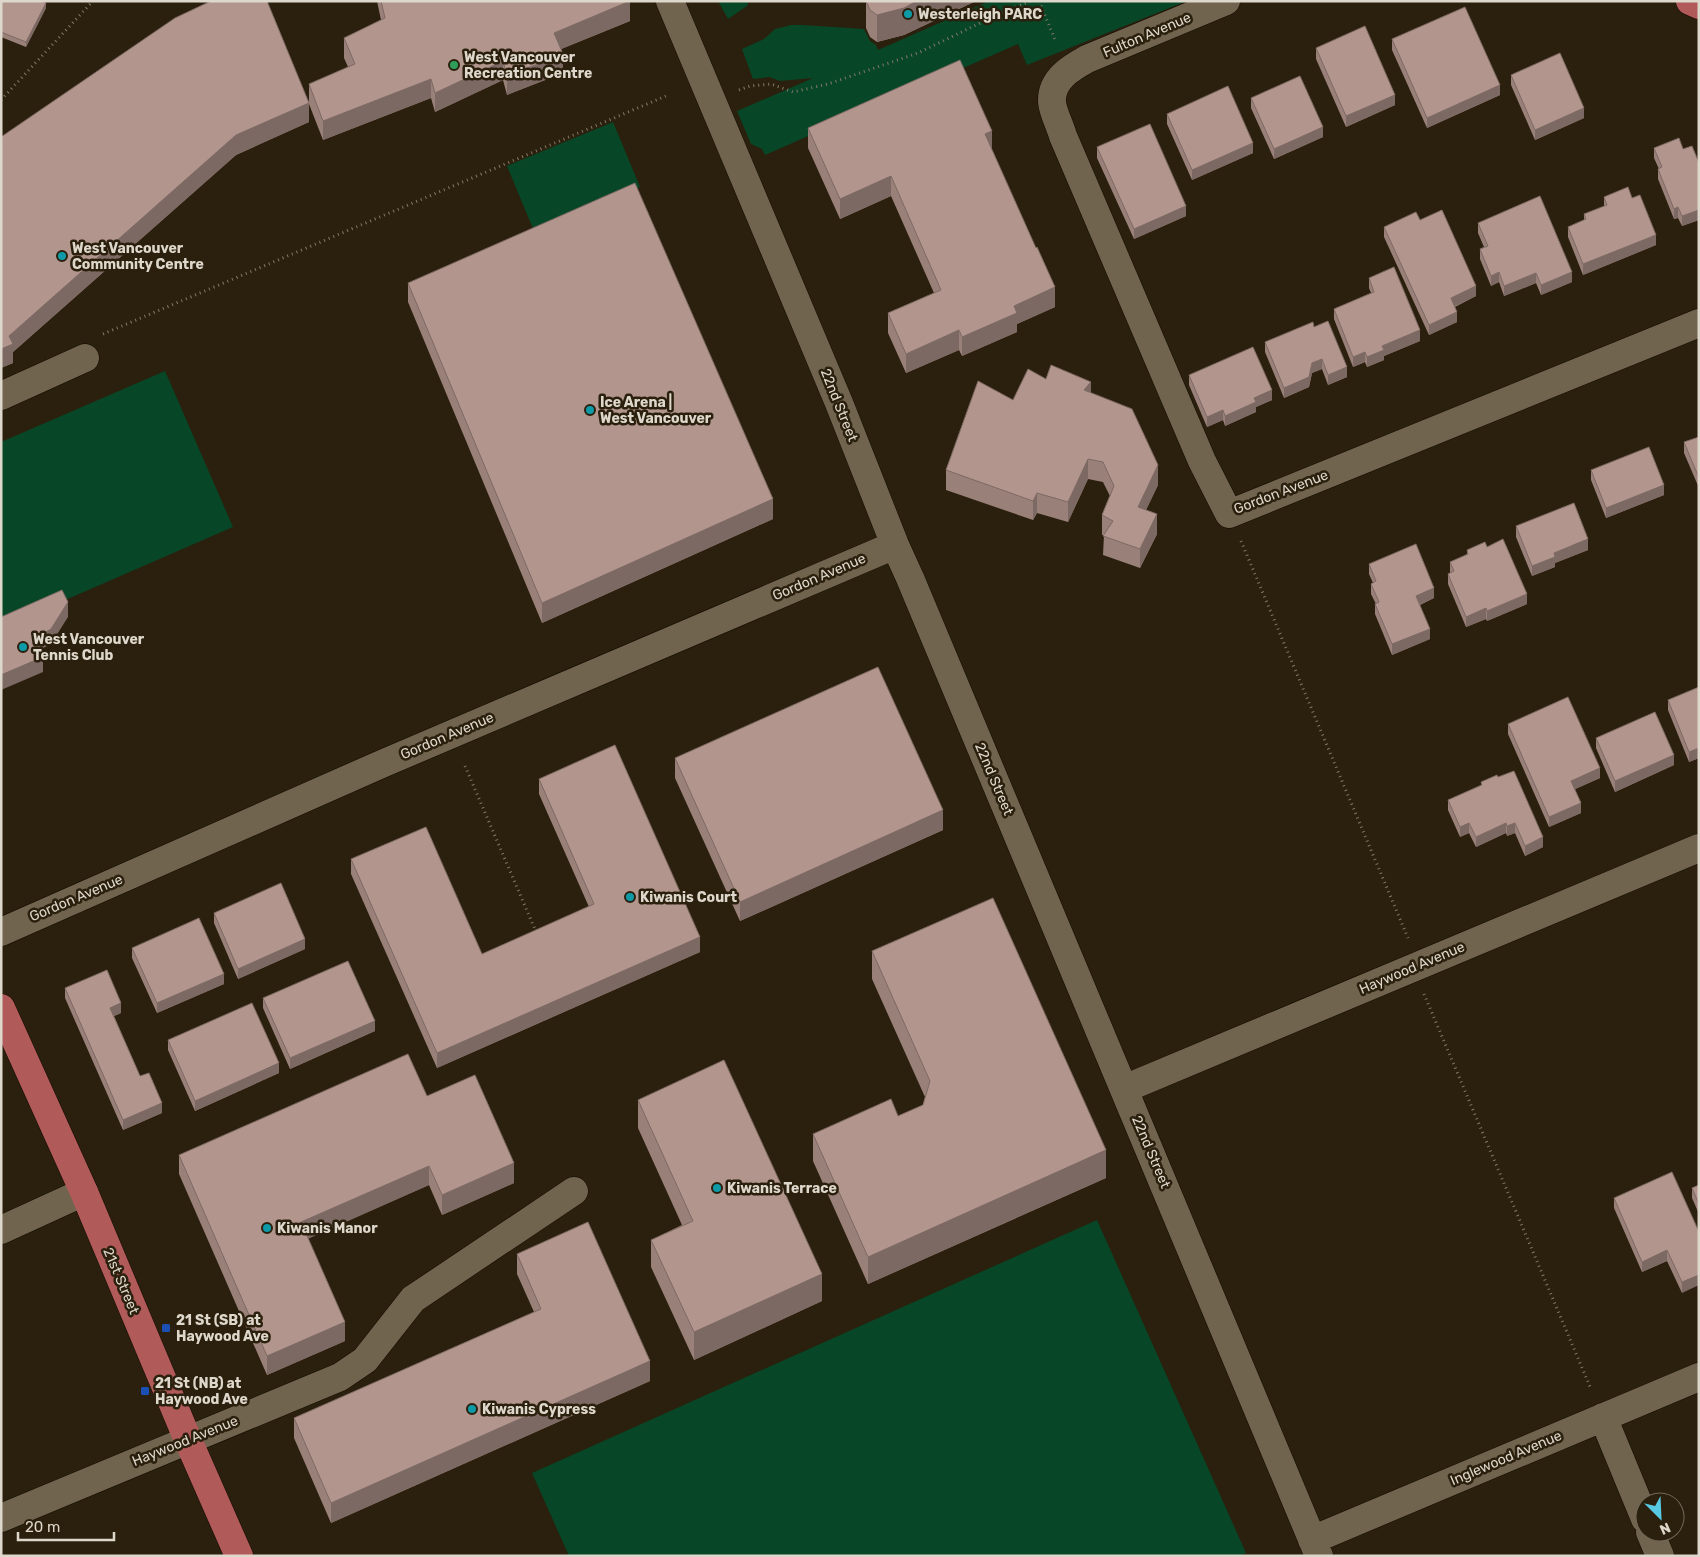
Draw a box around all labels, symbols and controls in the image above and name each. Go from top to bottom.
place label: Westerleigh PARC [918,6,1042,23]
marker: Westerleigh PARC [902,8,914,20]
street label: Fulton Avenue [1100,9,1194,61]
place label: West Vancouver Recreation Centre [464,49,592,82]
marker: West Vancouver Recreation Centre [448,59,460,71]
place label: West Vancouver Community Centre [72,240,204,273]
marker: West Vancouver Community Centre [56,250,68,262]
street label: 22nd Street [817,366,862,444]
place label: Ice Arena | West Vancouver [600,393,712,427]
marker: Ice Arena | West Vancouver [584,404,596,416]
street label: Gordon Avenue [1231,466,1331,518]
street label: Gordon Avenue [770,550,868,604]
place label: West Vancouver Tennis Club [33,631,145,664]
marker: West Vancouver Tennis Club [17,641,29,653]
street label: Gordon Avenue [398,709,496,763]
street label: 22nd Street [971,740,1017,818]
street label: Gordon Avenue [27,871,125,925]
place label: Kiwanis Court [640,889,737,906]
marker: Kiwanis Court [624,891,636,903]
street label: Haywood Avenue [1357,938,1467,998]
street label: 22nd Street [1128,1113,1174,1191]
place label: Kiwanis Terrace [727,1180,837,1197]
marker: Kiwanis Terrace [711,1182,723,1194]
place label: Kiwanis Manor [277,1220,378,1237]
marker: Kiwanis Manor [261,1222,273,1234]
street label: 21st Street [99,1245,143,1317]
place label: 21 St (SB) at Haywood Ave [176,1312,269,1345]
marker: 21 St (SB) at Haywood Ave [160,1322,172,1334]
place label: 21 St (NB) at Haywood Ave [155,1375,248,1408]
marker: 21 St (NB) at Haywood Ave [139,1385,151,1397]
place label: Kiwanis Cypress [482,1401,596,1418]
marker: Kiwanis Cypress [466,1403,478,1415]
street label: Haywood Avenue [130,1412,241,1470]
street label: Inglewood Avenue [1448,1427,1564,1489]
north arrow [1635,1492,1685,1542]
scale bar [18,1510,114,1542]
text: 20 m [25,1518,60,1536]
text: N [1657,1519,1673,1538]

